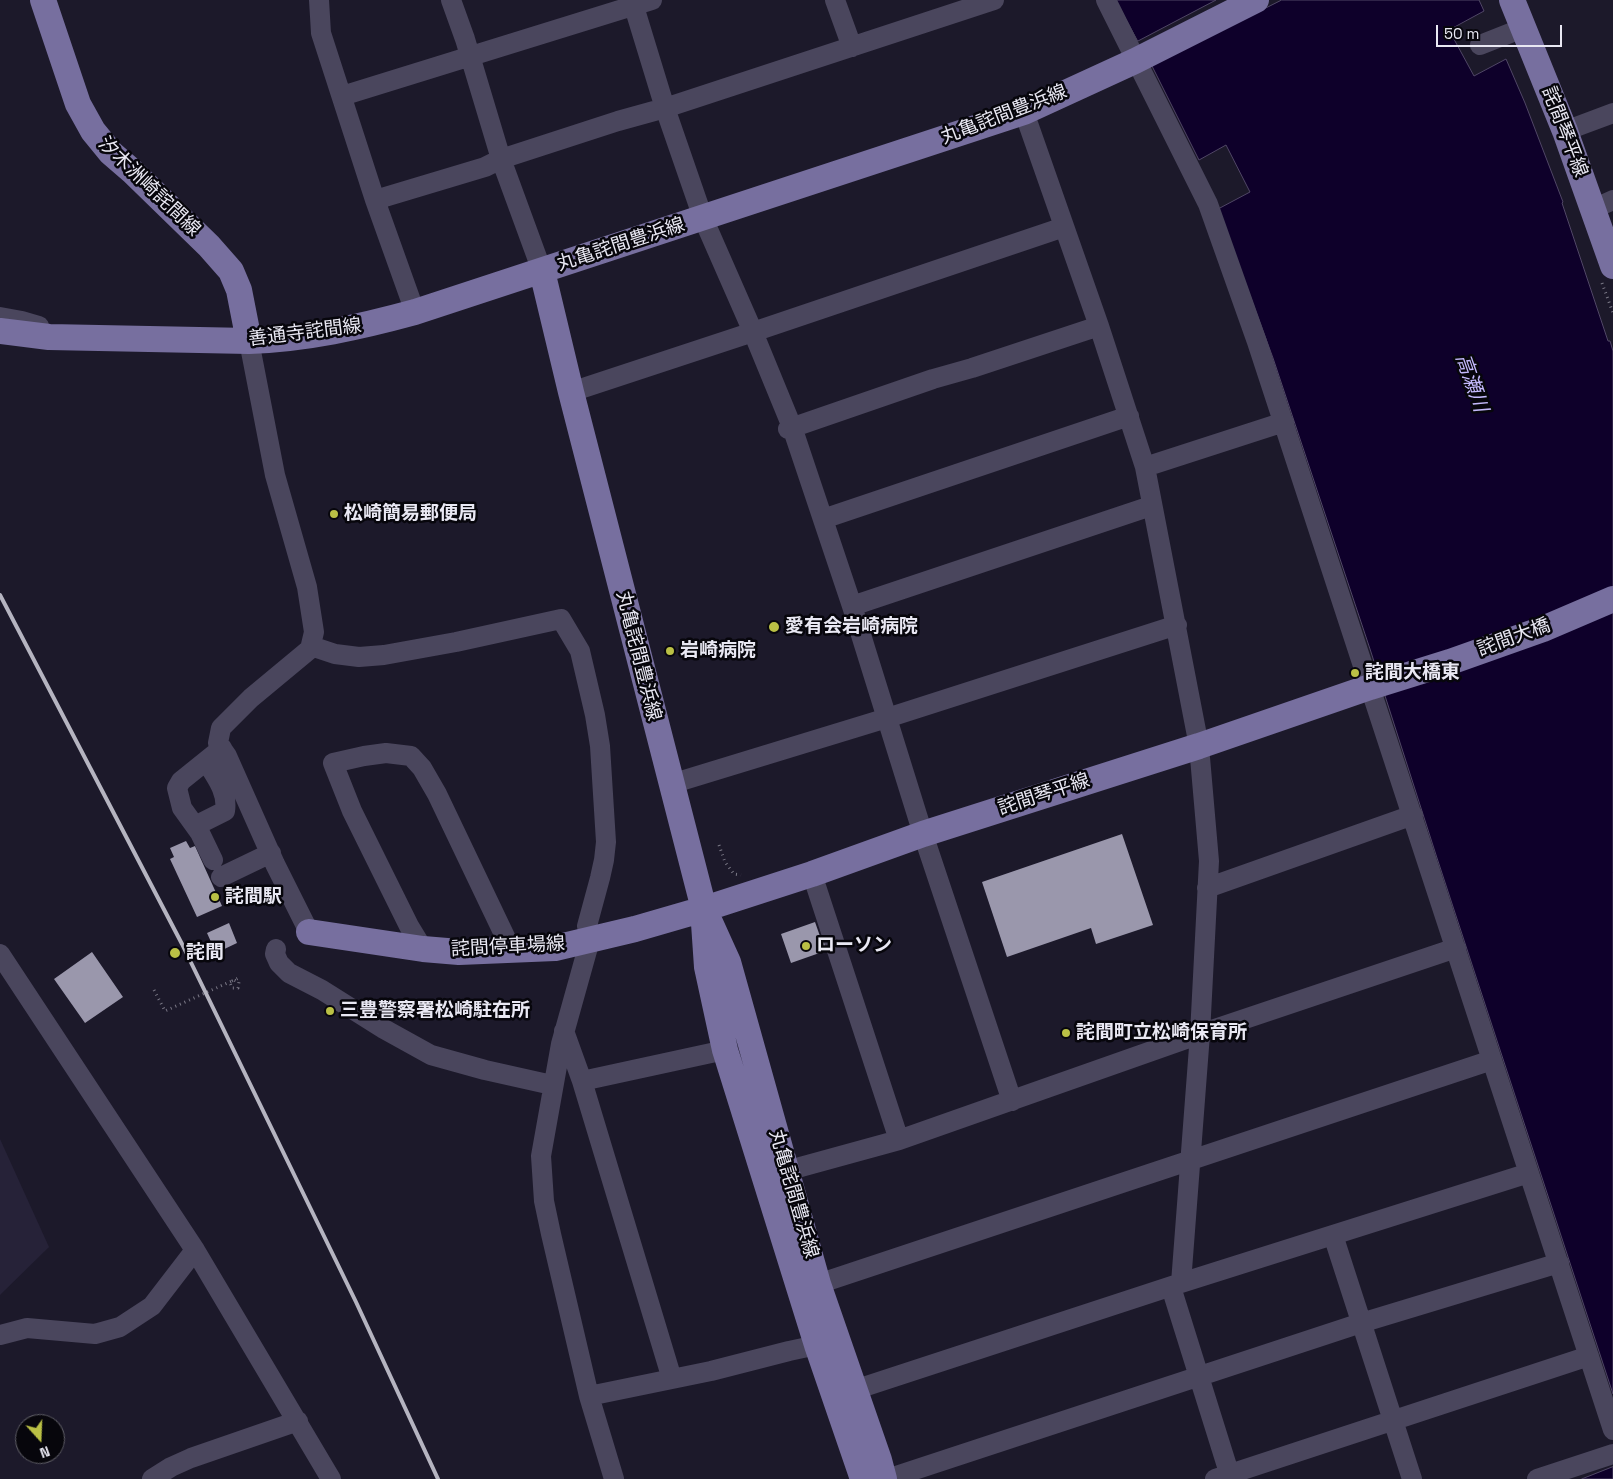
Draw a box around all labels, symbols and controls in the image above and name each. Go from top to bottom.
scale bar [1438,15,1564,47]
text: 50 m [1444,24,1479,43]
street label: 丸亀詫間豊浜線 [938,81,1070,149]
street label: 詫間琴平線 [1536,84,1592,180]
street label: 汐木洲崎詫間線 [93,133,205,241]
street label: 丸亀詫間豊浜線 [554,214,688,276]
street label: 善通寺詫間線 [247,315,363,351]
water label: 高瀬川 [1450,351,1492,415]
place label: 松崎簡易郵便局 [344,503,477,525]
marker: 松崎簡易郵便局 [328,508,340,520]
street label: 丸亀詫間豊浜線 [611,589,665,723]
street label: 詫間大橋 [1474,614,1554,662]
place label: 愛有会岩崎病院 [785,616,918,638]
marker: 愛有会岩崎病院 [767,620,781,634]
place label: 岩崎病院 [680,640,756,662]
marker: 岩崎病院 [664,645,676,657]
place label: 詫間大橋東 [1365,662,1460,684]
marker: 詫間大橋東 [1349,667,1361,679]
street label: 詫間琴平線 [995,769,1093,821]
place label: 詫間駅 [225,886,282,908]
marker: 詫間駅 [209,891,221,903]
street label: 詫間停車場線 [450,933,566,961]
place label: ローソン [816,935,892,957]
marker: ローソン [800,940,812,952]
place label: 詫間 [186,942,224,964]
marker: 詫間 [168,946,182,960]
place label: 三豊警察署松崎駐在所 [340,1000,530,1022]
marker: 三豊警察署松崎駐在所 [324,1005,336,1017]
place label: 詫間町立松崎保育所 [1076,1022,1247,1044]
marker: 詫間町立松崎保育所 [1060,1027,1072,1039]
street label: 丸亀詫間豊浜線 [764,1127,822,1261]
north arrow [15,1414,65,1464]
text: N [37,1442,52,1462]

